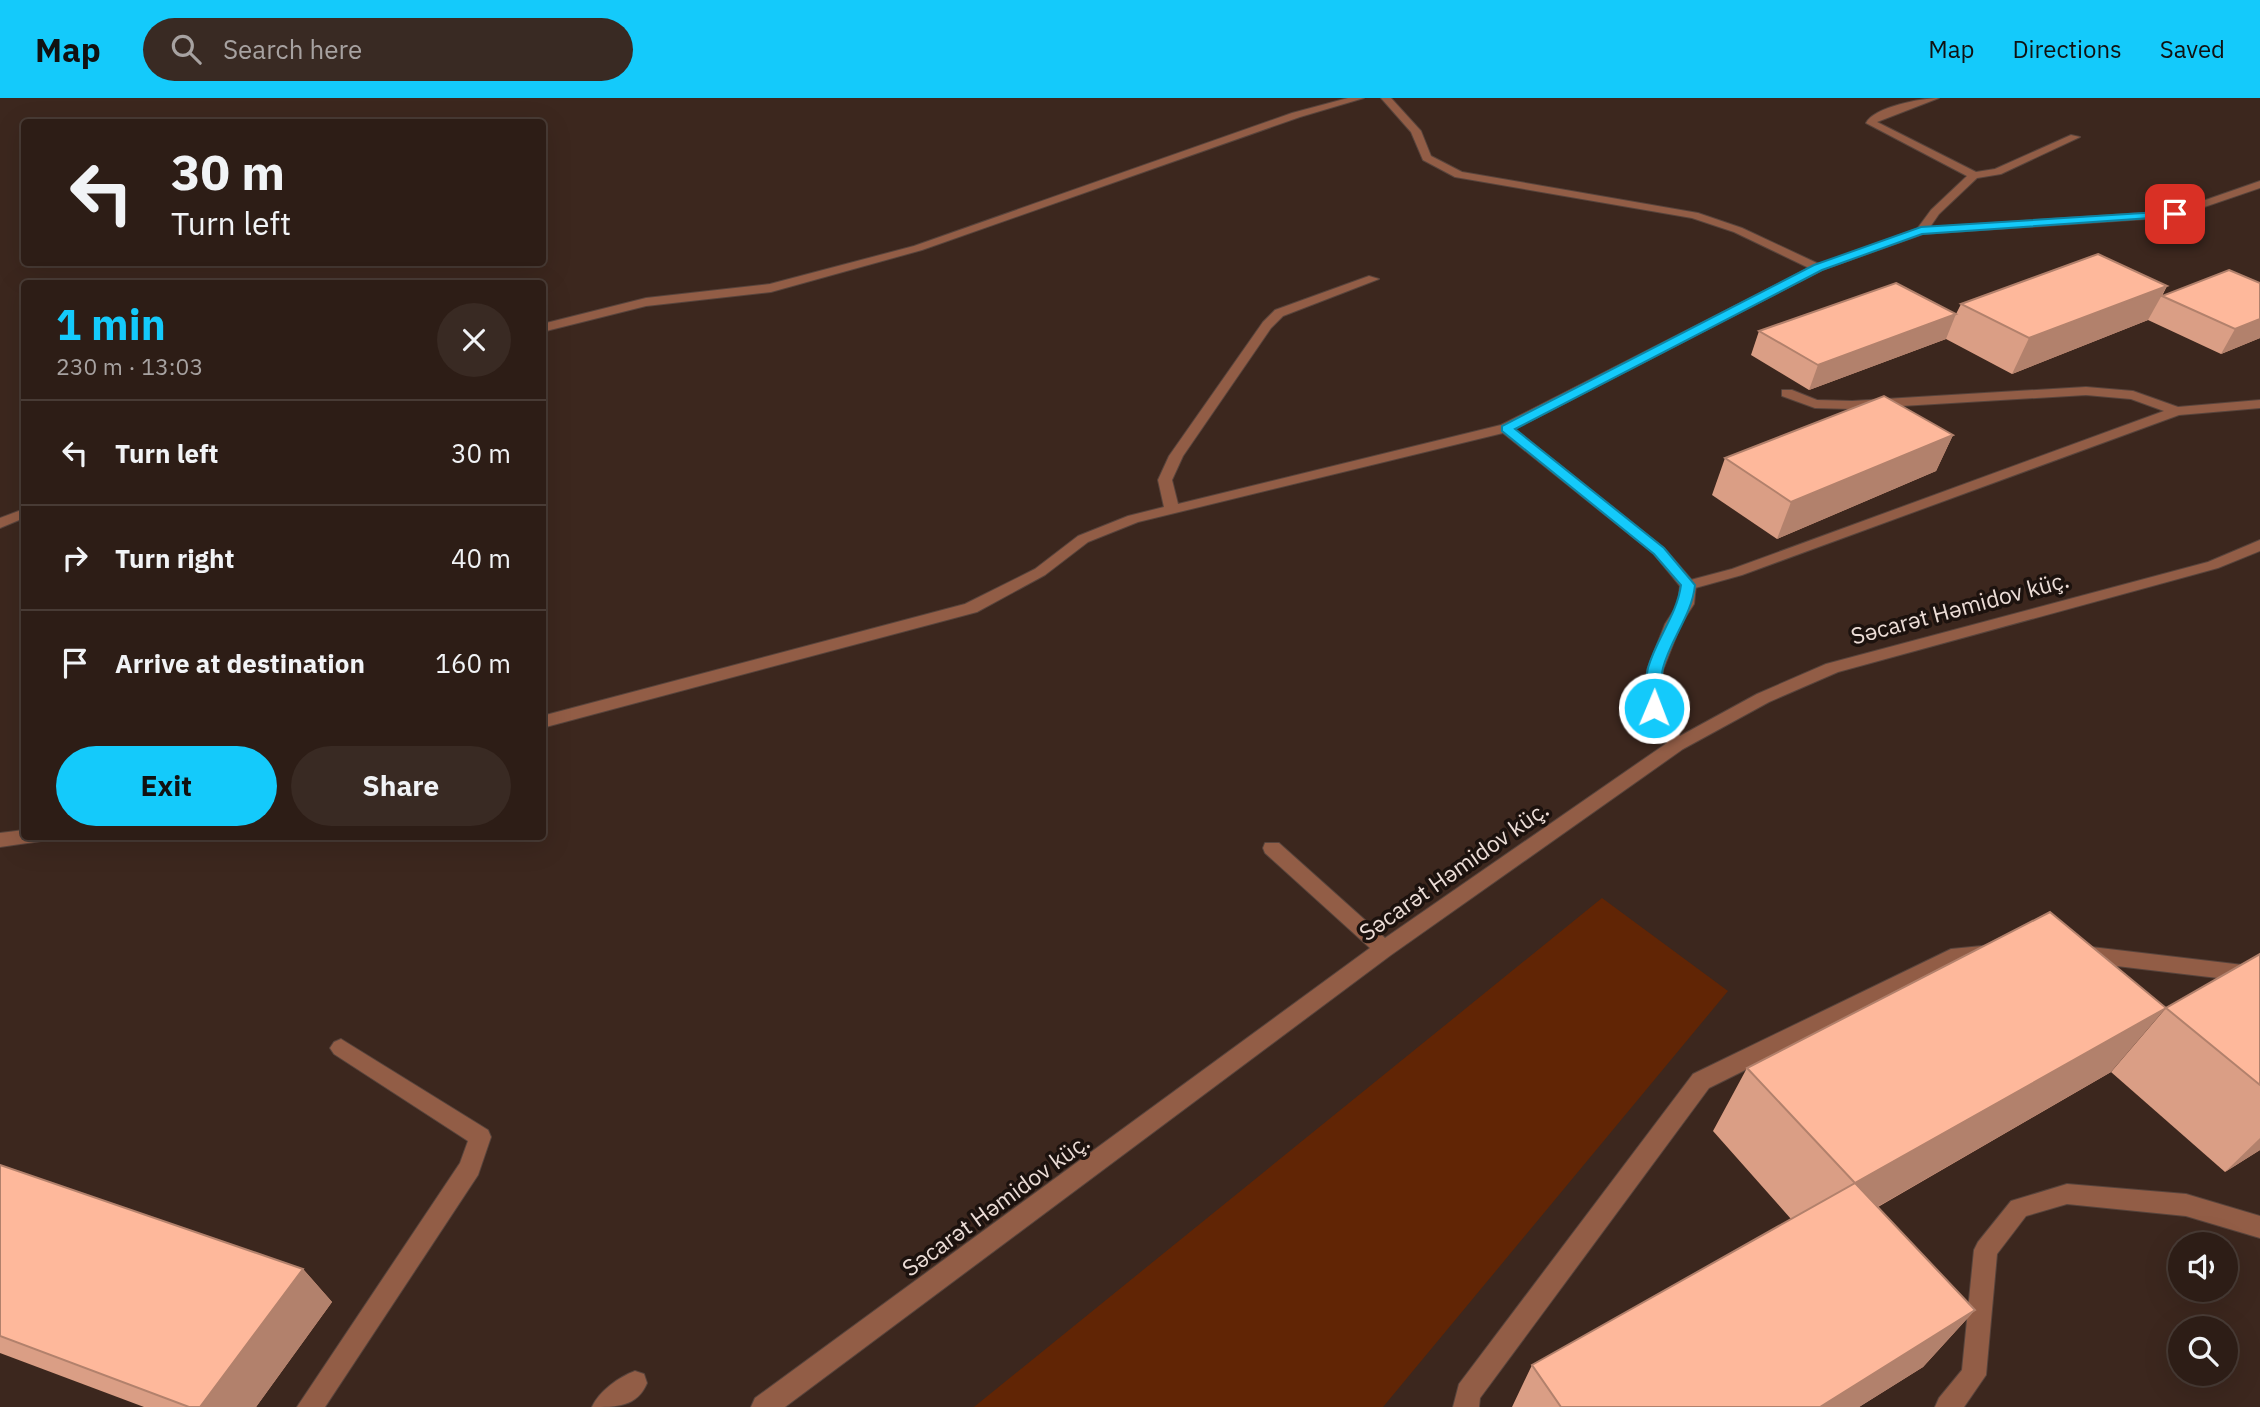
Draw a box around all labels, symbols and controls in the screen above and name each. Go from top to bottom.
search box [143,18,633,81]
text: Map [35,28,101,71]
icon: search [167,30,205,68]
text: Search here [223,32,362,66]
text: Map [1928,33,1974,65]
text: Directions [2012,33,2122,65]
text: Saved [2160,33,2225,65]
text: 30 m [171,140,285,203]
icon: left [56,147,147,238]
pin [2145,184,2205,244]
icon: arrive [2156,195,2194,233]
text: Turn left [171,202,291,244]
text: 1 min [56,297,166,352]
button: close [437,303,511,377]
text: 230 m · 13:03 [56,351,203,381]
icon: left [56,434,94,472]
text: Turn left [115,436,218,470]
text: 30 m [451,436,511,470]
icon: right [56,539,94,577]
text: Turn right [115,541,234,575]
text: 40 m [451,541,511,575]
street label: Səcarət Həmidov küç. [1847,563,2072,651]
icon: arrive [56,644,94,682]
text: Arrive at destination [115,646,365,680]
text: 160 m [435,646,511,680]
position arrow [1617,671,1691,745]
button: Exit [56,746,277,826]
button: Share [291,746,511,826]
street label: Səcarət Həmidov küç. [1353,793,1554,947]
street label: Səcarət Həmidov küç. [896,1126,1095,1282]
map controls [2168,1232,2238,1386]
button: sound [2168,1232,2238,1302]
button: search [2168,1316,2238,1386]

